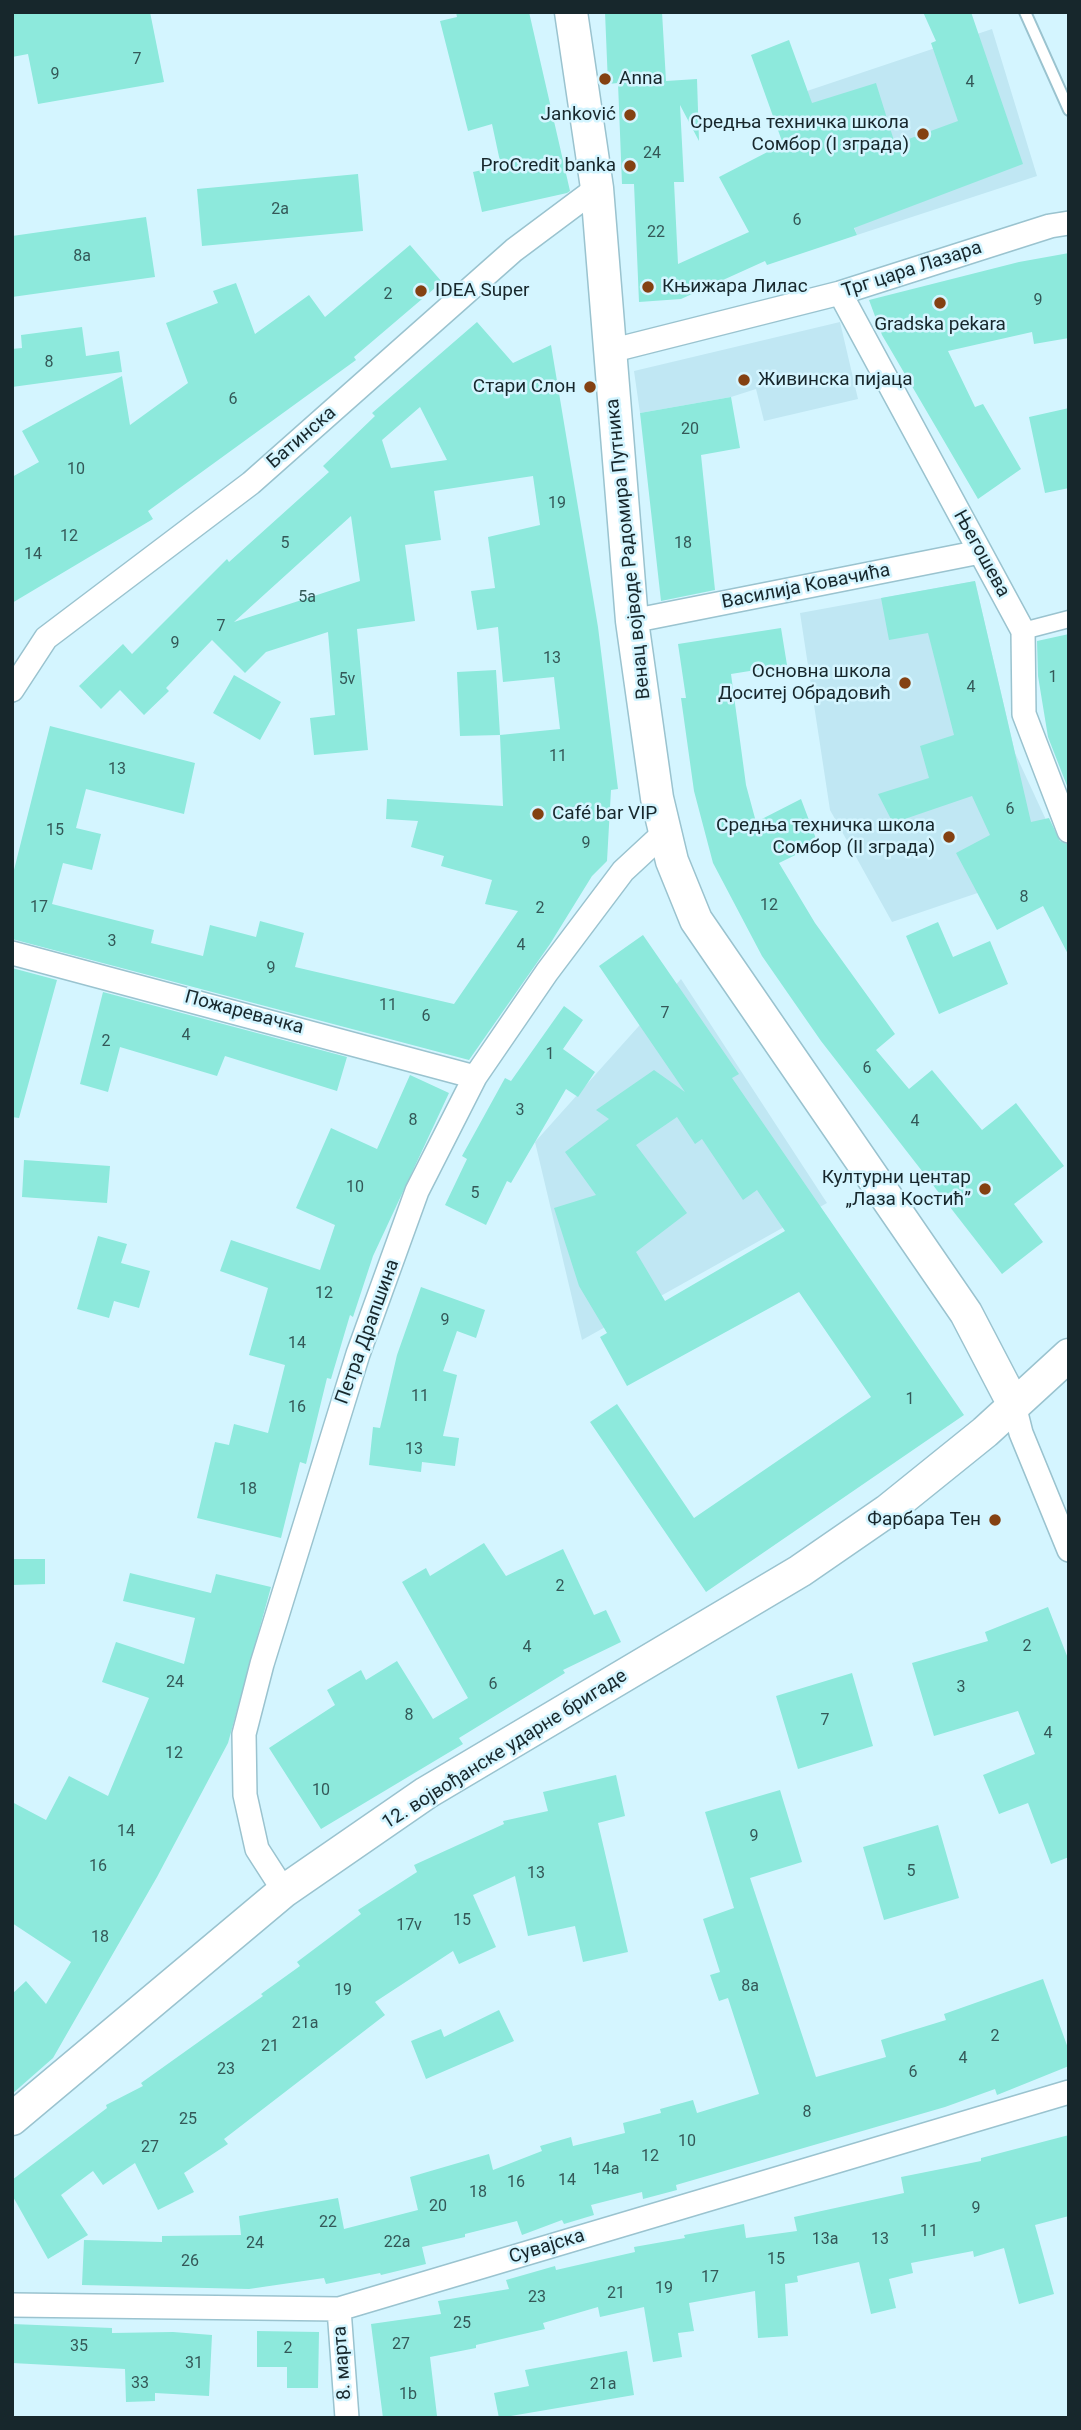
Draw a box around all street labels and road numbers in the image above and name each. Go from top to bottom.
street label: Трг цара Лазара [839,237,985,303]
street label: Венац војводе Радомира Путника [602,398,656,700]
street label: Батинска [263,402,341,474]
street label: Његошева [948,507,1014,601]
street label: Василија Ковачића [720,559,892,615]
street label: Пожаревачка [182,986,306,1040]
street label: Петра Драпшина [331,1257,405,1407]
street label: 12. војвођанске ударне бригаде [378,1665,632,1835]
street label: Сувајска [507,2225,587,2269]
street label: 8. марта [329,2325,357,2401]

